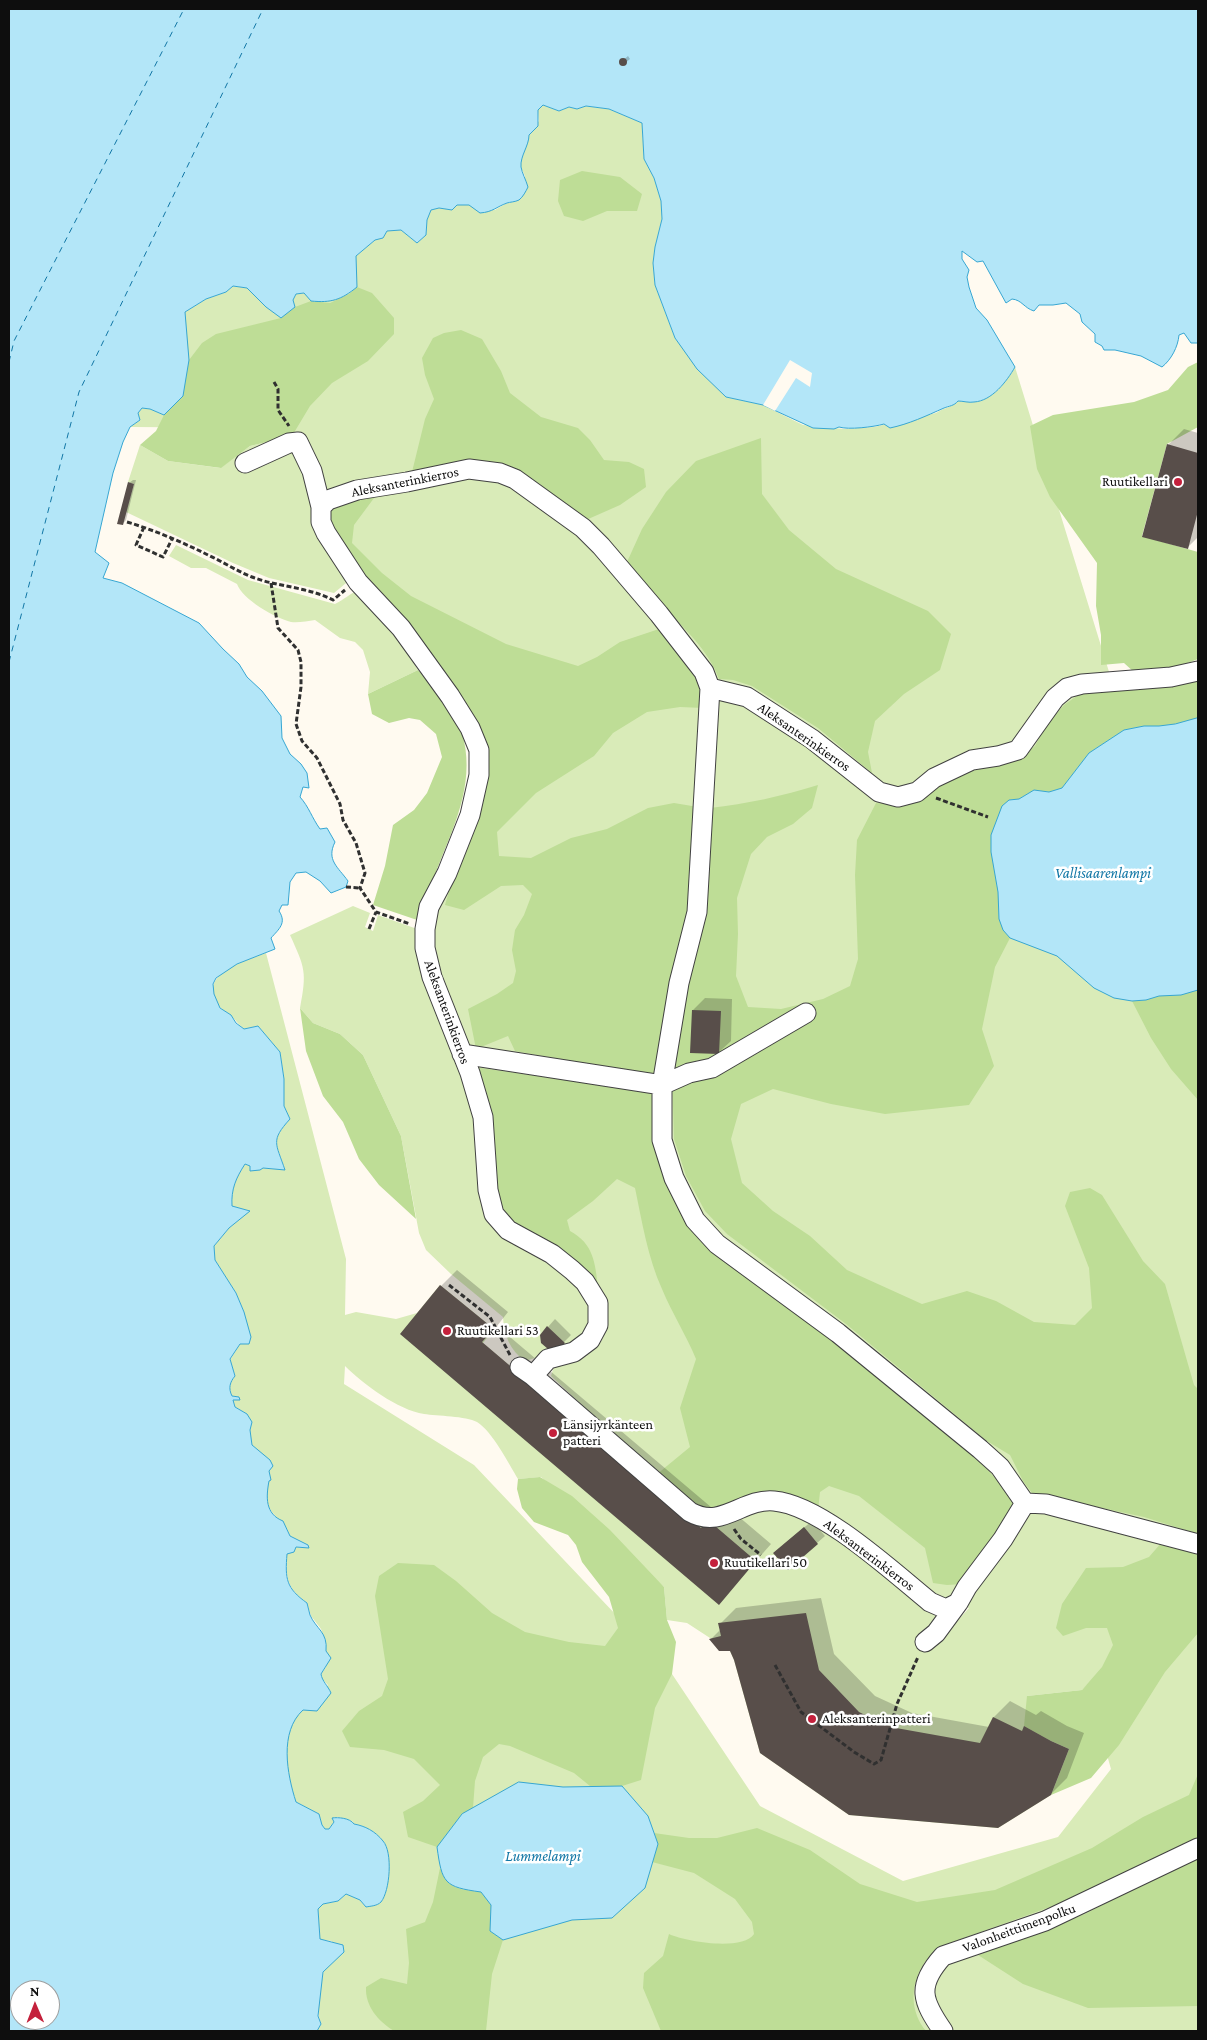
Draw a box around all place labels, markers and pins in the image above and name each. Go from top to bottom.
place label: Ruutikellari [1102,474,1168,490]
marker: Ruutikellari [1172,476,1184,488]
place label: Ruutikellari 53 [457,1323,539,1339]
marker: Ruutikellari 53 [441,1325,453,1337]
place label: Länsijyrkänteen patteri [563,1417,653,1450]
marker: Länsijyrkänteen patteri [547,1427,559,1439]
place label: Ruutikellari 50 [724,1555,807,1571]
marker: Ruutikellari 50 [708,1557,720,1569]
place label: Aleksanterinpatteri [822,1711,931,1727]
marker: Aleksanterinpatteri [806,1713,818,1725]

